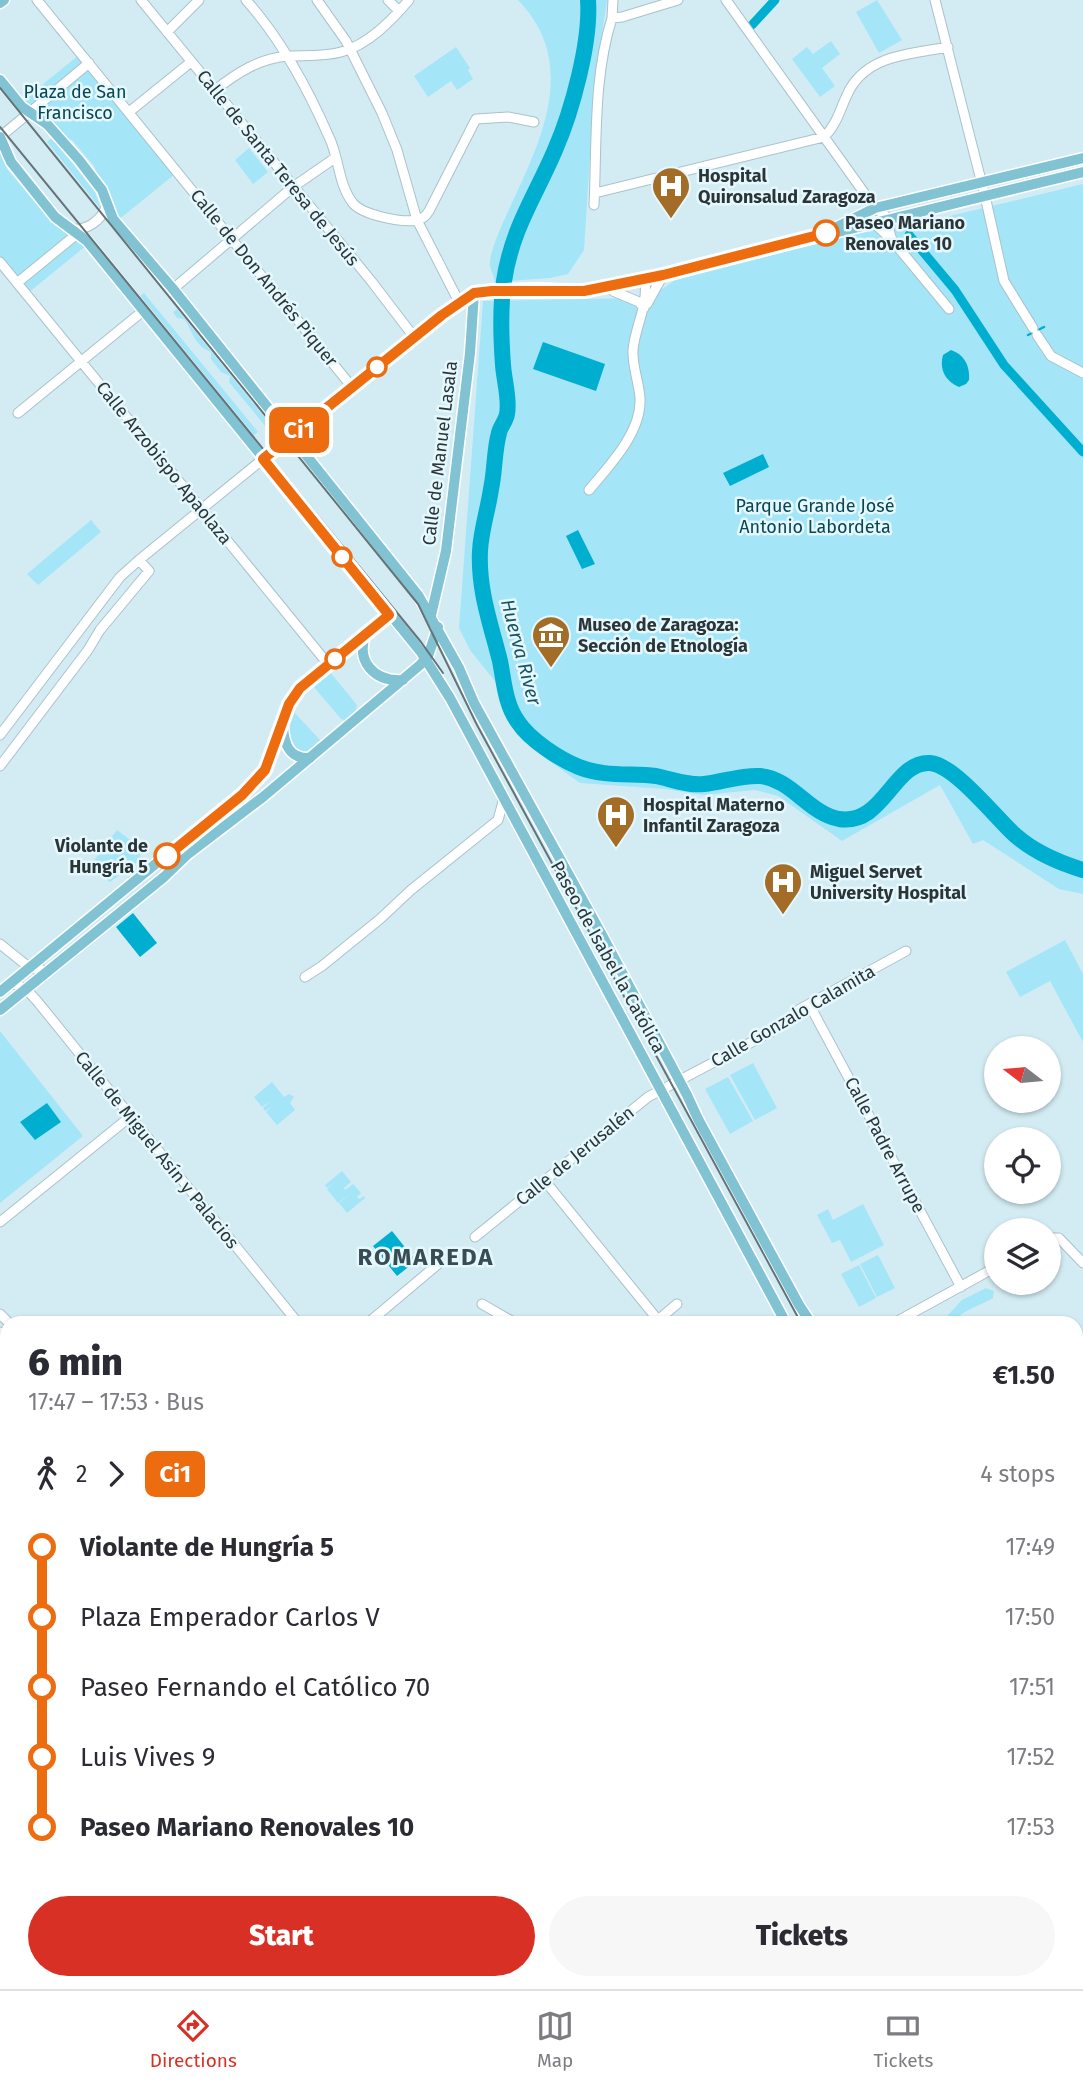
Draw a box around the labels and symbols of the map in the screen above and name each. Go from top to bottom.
street label: Calle de Santa Teresa de Jesús [192,65,364,271]
park label: Plaza de San Francisco [24,81,126,124]
hospital icon: Hospital Quironsalud Zaragoza [650,165,692,220]
place label: Hospital Quironsalud Zaragoza [698,165,876,208]
street label: Calle de Don Andrés Piquer [186,185,342,371]
place label: Paseo Mariano Renovales 10 [845,212,965,255]
marker: Paseo Mariano Renovales 10 [813,220,839,246]
unlabelled marker [367,357,387,377]
street label: Calle de Manuel Lasala [418,359,462,547]
street label: Calle Arzobispo Apaolaza [91,377,237,549]
line badge: Ci1 [259,407,339,453]
park label: Parque Grande José Antonio Labordeta [735,495,895,538]
unlabelled marker [332,547,352,567]
water label: Huerva River [496,597,546,708]
museum icon: Museo de Zaragoza: Sección de Etnología [530,614,572,669]
place label: Museo de Zaragoza: Sección de Etnología [578,614,748,657]
unlabelled marker [325,649,345,669]
hospital icon: Hospital Materno Infantil Zaragoza [595,794,637,849]
place label: Hospital Materno Infantil Zaragoza [643,794,785,837]
place label: Violante de Hungría 5 [54,835,148,878]
marker: Violante de Hungría 5 [154,843,180,869]
street label: Paseo de Isabel la Católica [546,857,670,1057]
hospital icon: Miguel Servet University Hospital [762,861,804,916]
place label: Miguel Servet University Hospital [810,861,967,904]
street label: Calle Gonzalo Calamita [707,960,879,1072]
north arrow [984,1036,1060,1113]
street label: Calle de Miguel Asín y Palacios [70,1047,244,1253]
street label: Calle Padre Arrupe [840,1073,930,1217]
street label: Calle de Jerusalén [511,1102,639,1210]
district label: ROMAREDA [358,1243,494,1271]

